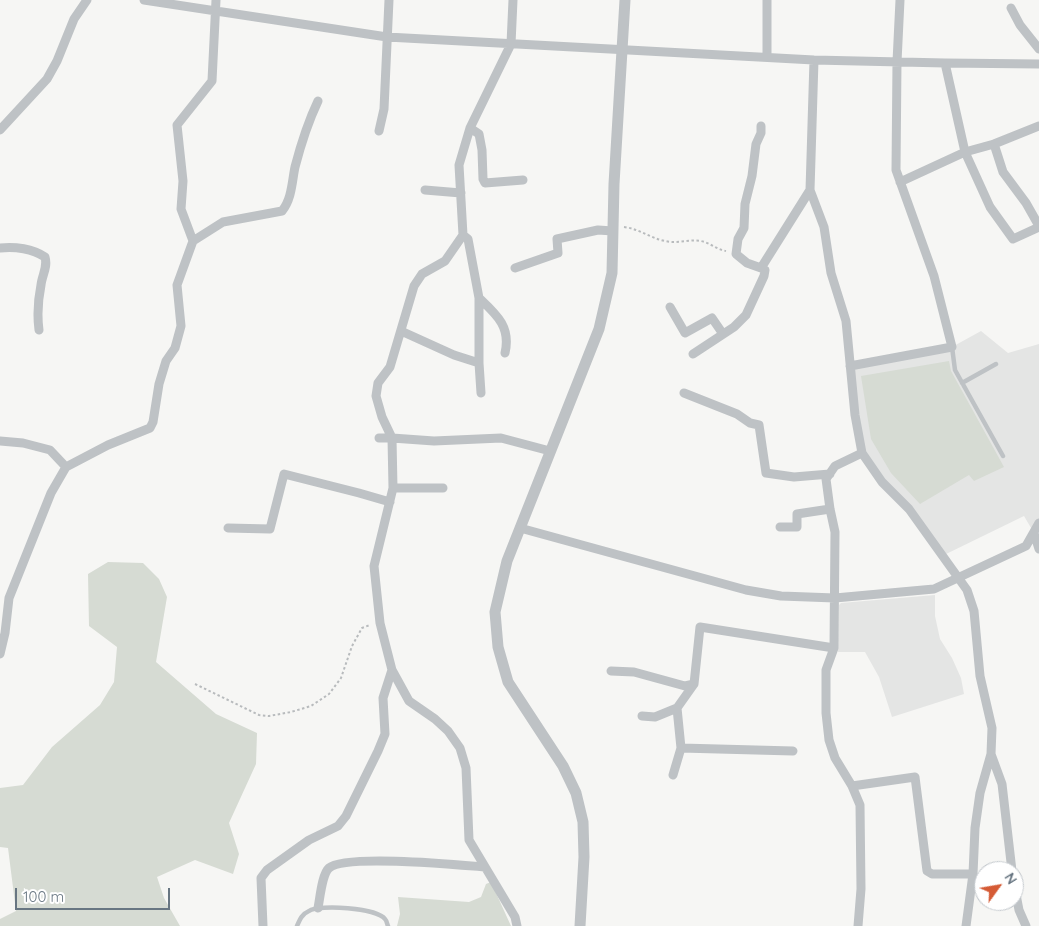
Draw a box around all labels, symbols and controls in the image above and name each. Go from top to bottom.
north arrow [974,861,1024,911]
text: N [1001,869,1021,888]
scale bar [18,878,172,910]
text: 100 m [23,887,64,906]

